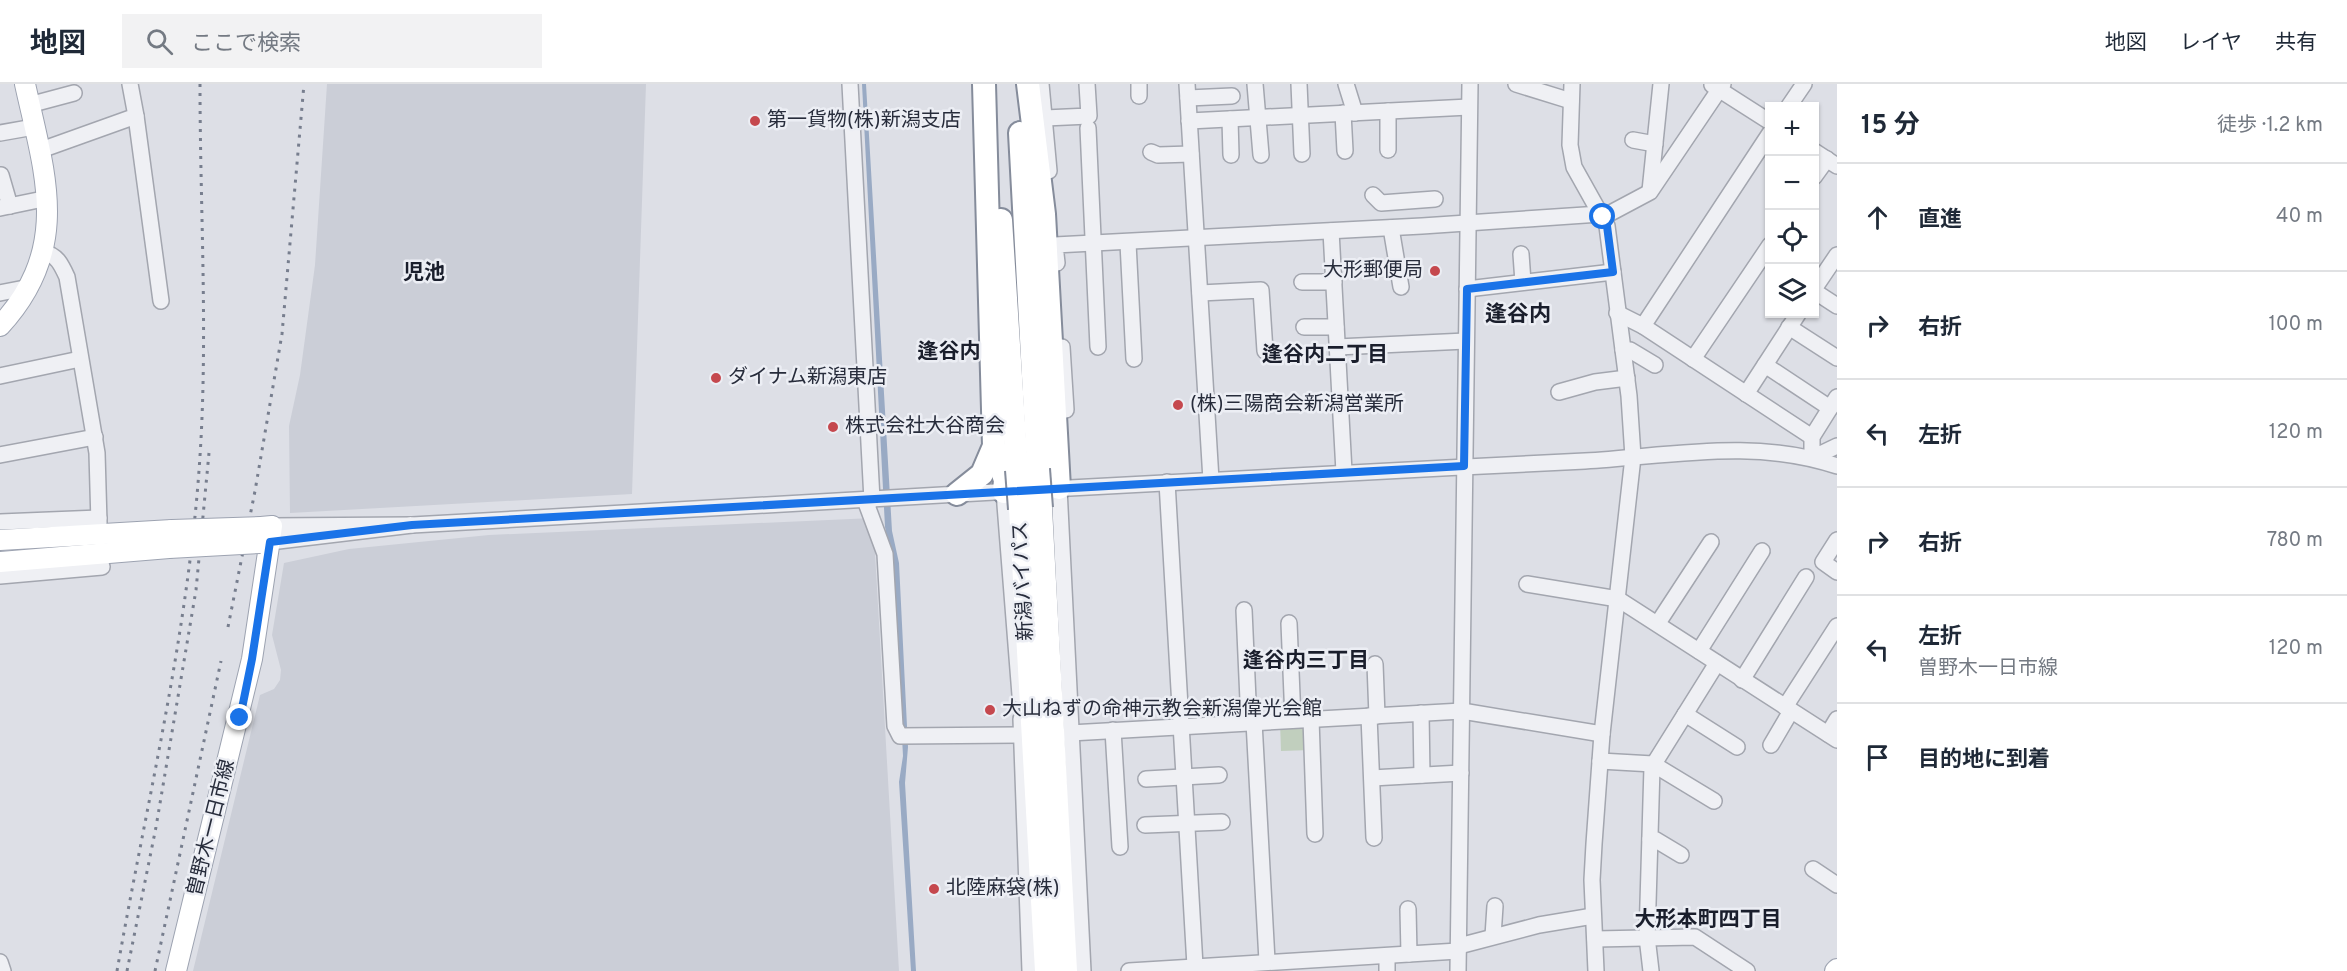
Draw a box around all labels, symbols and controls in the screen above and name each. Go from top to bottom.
search box [122,14,542,68]
icon: search [143,25,176,58]
text: 地図 [30,27,86,63]
text: 地図 [2105,30,2147,57]
text: レイヤ [2180,30,2242,57]
text: 共有 [2275,30,2317,57]
text: ここで検索 [191,31,301,58]
map controls [1765,102,1819,318]
button: + [1765,102,1819,156]
place label: 第一貨物(株)新潟支店 [767,108,961,134]
text: 15 分 [1861,110,1920,143]
text: 徒歩 · 1.2 km [2217,113,2323,139]
marker: 第一貨物(株)新潟支店 [748,114,762,128]
button: − [1765,156,1819,210]
icon: ahead [1861,201,1894,234]
route start [1589,203,1615,229]
text: 40 m [2276,204,2323,230]
text: 直進 [1918,207,1962,234]
button: locate [1765,210,1819,264]
place label: 大形郵便局 [1323,258,1423,284]
district label: 児池 [403,260,445,287]
marker: 大形郵便局 [1428,264,1442,278]
button: layers [1765,264,1819,318]
district label: 逢谷内 [1485,302,1551,329]
icon: right [1861,309,1894,342]
text: 100 m [2268,312,2323,338]
text: 右折 [1918,315,1962,342]
district label: 逢谷内 [918,339,981,366]
district label: 逢谷内二丁目 [1262,342,1388,369]
place label: ダイナム新潟東店 [728,365,887,391]
marker: ダイナム新潟東店 [709,371,723,385]
place label: (株)三陽商会新潟営業所 [1190,392,1404,418]
marker: (株)三陽商会新潟営業所 [1171,398,1185,412]
place label: 株式会社大谷商会 [845,414,1005,440]
icon: left [1861,417,1894,450]
marker: 株式会社大谷商会 [826,420,840,434]
text: 120 m [2269,420,2323,446]
text: 左折 [1918,423,1962,450]
street label: 新潟バイパス [1008,521,1040,641]
icon: right [1861,525,1894,558]
text: 780 m [2267,528,2323,554]
text: 右折 [1918,531,1962,558]
text: 左折 [1918,624,1962,651]
icon: left [1861,633,1894,666]
text: 120 m [2269,636,2323,662]
district label: 逢谷内三丁目 [1243,648,1369,675]
text: 曽野木一日市線 [1918,656,2058,682]
place label: 大山ねずの命神示教会新潟偉光会館 [1002,697,1322,723]
marker: 大山ねずの命神示教会新潟偉光会館 [983,703,997,717]
route end [226,704,252,730]
icon: arrive [1861,741,1894,774]
text: 目的地に到着 [1918,747,2050,774]
street label: 曽野木一日市線 [182,757,242,899]
place label: 北陸麻袋(株) [946,876,1060,902]
marker: 北陸麻袋(株) [927,882,941,896]
district label: 大形本町四丁目 [1635,907,1782,934]

